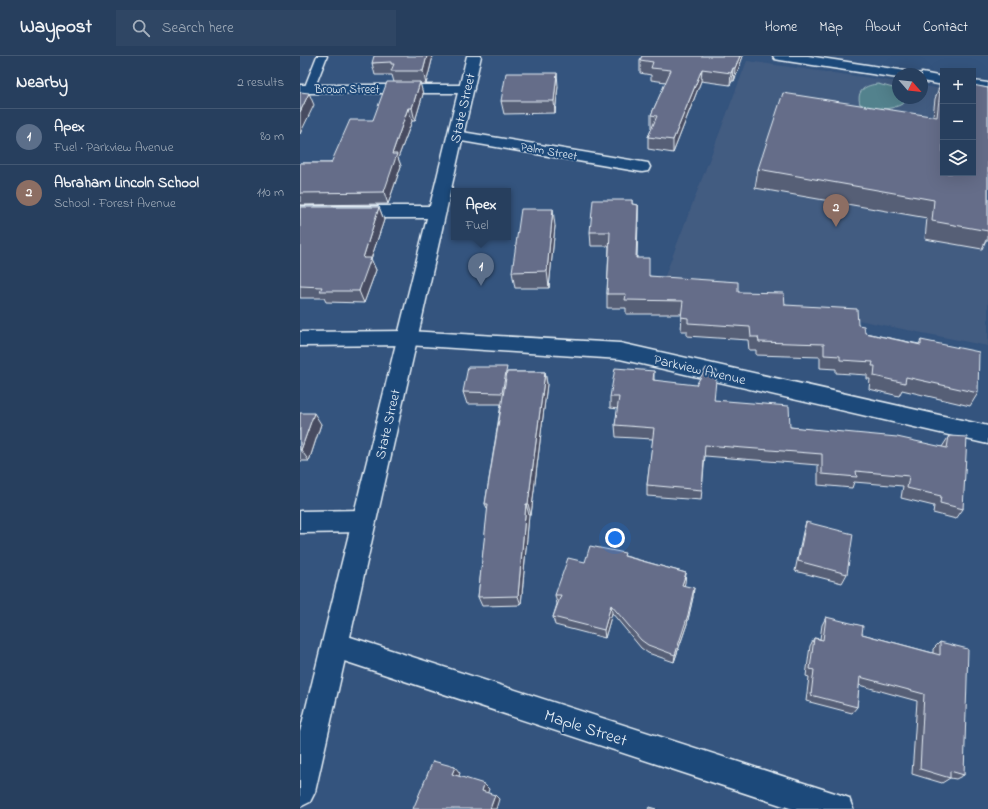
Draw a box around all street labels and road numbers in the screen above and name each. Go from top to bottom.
street label: State Street [445,71,482,145]
street label: Brown Street [313,81,380,99]
street label: Palm Street [519,138,579,166]
street label: Parkview Avenue [651,350,749,391]
street label: State Street [370,387,407,461]
street label: Maple Street [541,703,630,754]

